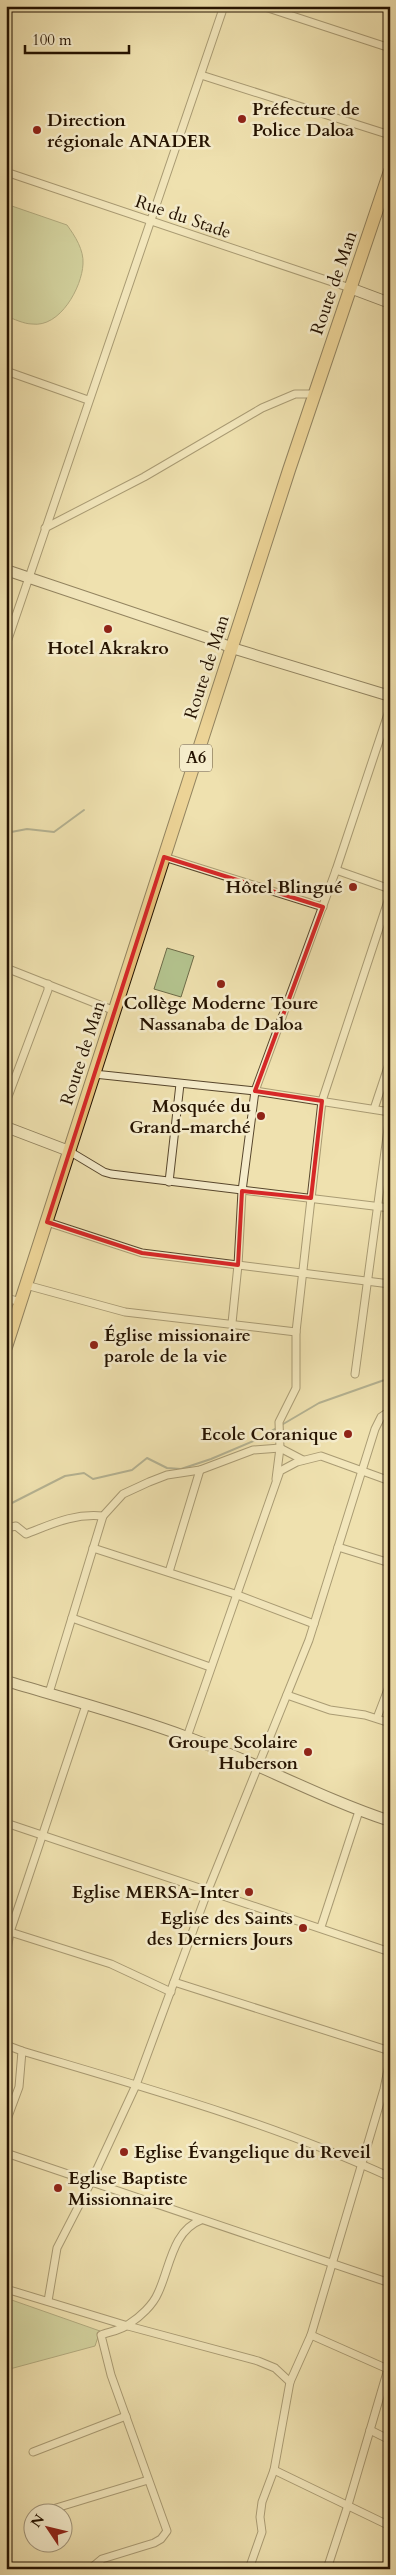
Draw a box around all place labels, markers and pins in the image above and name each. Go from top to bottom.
place label: Préfecture de Police Daloa [252,97,360,143]
place label: Direction régionale ANADER [47,108,212,154]
marker: Préfecture de Police Daloa [236,113,248,125]
marker: Direction régionale ANADER [31,124,43,136]
marker: Hotel Akrakro [102,623,114,635]
place label: Hotel Akrakro [47,636,169,661]
place label: Hôtel Blingué [226,875,343,900]
marker: Hôtel Blingué [347,881,359,893]
marker: Collège Moderne Toure Nassanaba de Daloa [215,978,227,990]
place label: Collège Moderne Toure Nassanaba de Daloa [123,991,319,1037]
place label: Mosquée du Grand-marché [129,1094,251,1140]
marker: Mosquée du Grand-marché [255,1110,267,1122]
place label: Église missionaire parole de la vie [104,1323,251,1369]
marker: Église missionaire parole de la vie [88,1339,100,1351]
place label: Ecole Coranique [201,1422,338,1447]
marker: Ecole Coranique [342,1428,354,1440]
place label: Groupe Scolaire Huberson [168,1730,298,1776]
marker: Groupe Scolaire Huberson [302,1746,314,1758]
place label: Eglise MERSA-Inter [72,1880,240,1905]
marker: Eglise MERSA-Inter [243,1886,255,1898]
place label: Eglise des Saints des Derniers Jours [147,1906,293,1952]
marker: Eglise des Saints des Derniers Jours [297,1922,309,1934]
place label: Eglise Évangelique du Reveil [134,2140,371,2165]
marker: Eglise Évangelique du Reveil [118,2146,130,2158]
place label: Eglise Baptiste Missionnaire [68,2166,188,2212]
marker: Eglise Baptiste Missionnaire [52,2182,64,2194]

